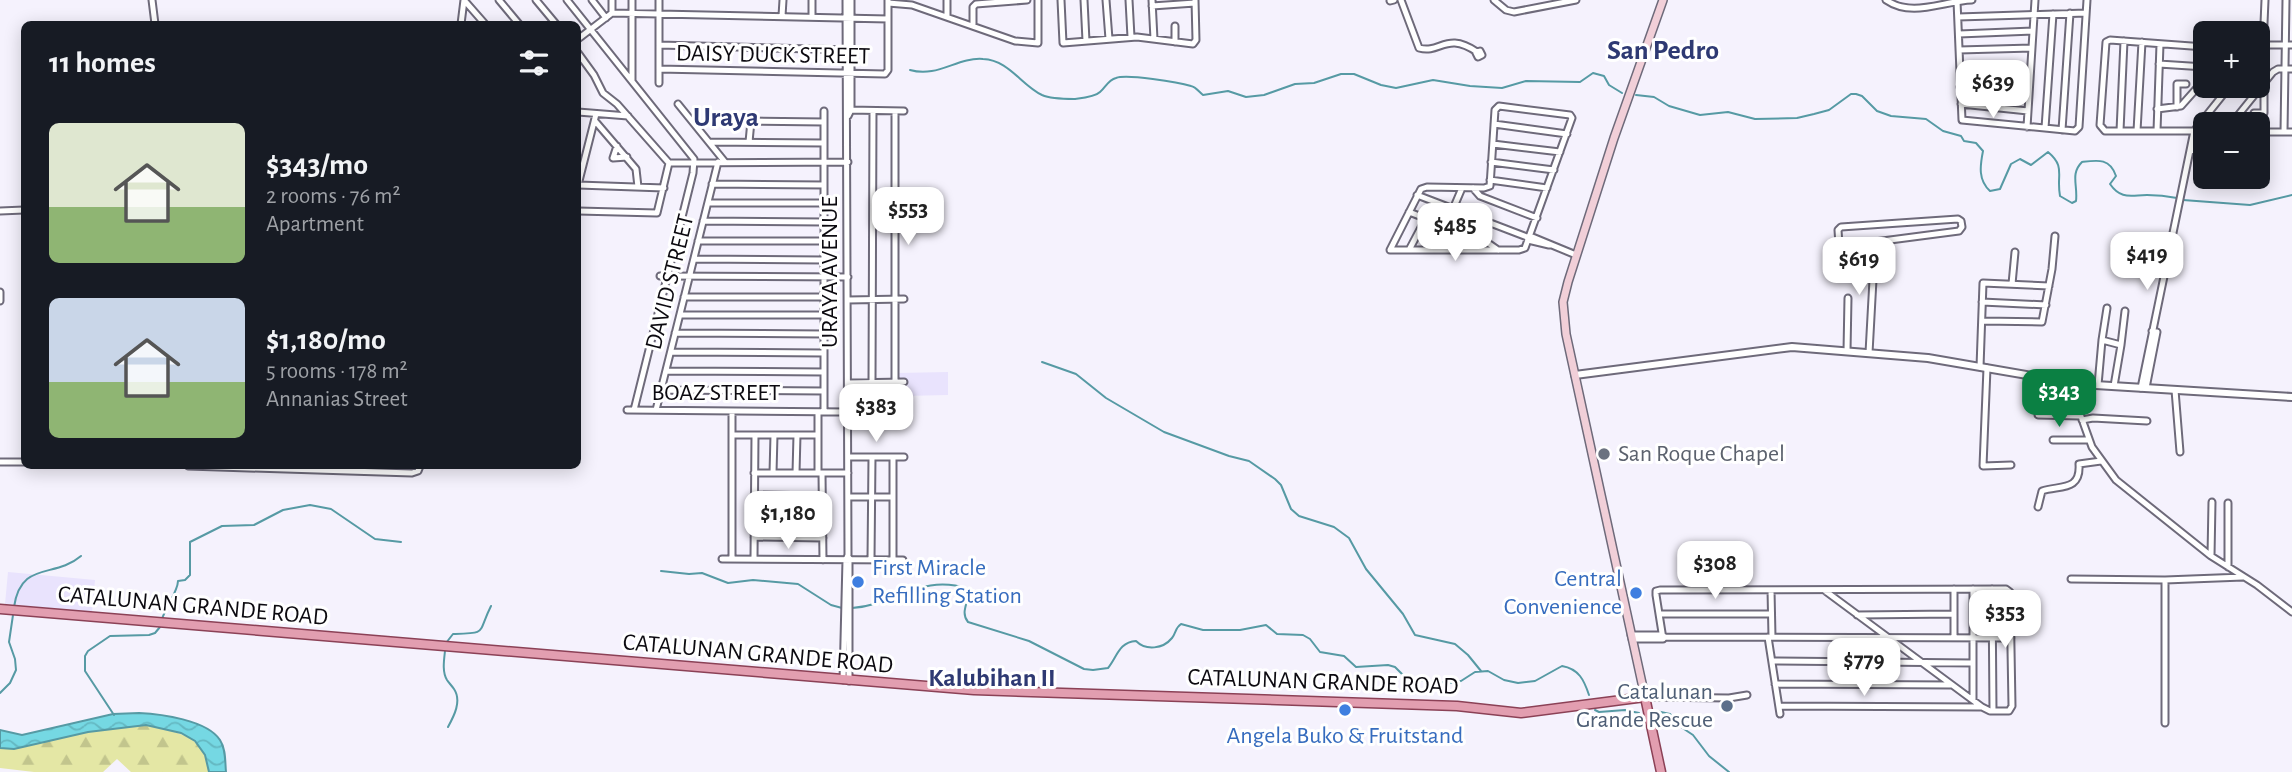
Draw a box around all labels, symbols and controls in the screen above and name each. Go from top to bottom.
map controls [2193,21,2270,189]
button: + [2193,21,2270,98]
district label: San Pedro [1607,37,1719,65]
street label: DAISY DUCK STREET [676,41,871,69]
icon: filters [515,44,553,82]
text: 11 homes [49,48,156,78]
pin: $639 [1952,60,2034,120]
text: $639 [1972,71,2014,94]
district label: Uraya [693,104,759,132]
button: − [2193,112,2270,189]
text: $343/mo [266,150,368,180]
icon: home [105,151,189,235]
text: 2 rooms · 76 m² [266,185,400,208]
pin: $553 [867,188,949,247]
street label: URAYA AVENUE [818,196,842,348]
text: $553 [888,198,928,221]
pin: $485 [1414,204,1496,263]
street label: DAVID STREET [642,212,698,352]
text: Apartment [266,213,364,236]
text: $485 [1433,214,1477,237]
pin: $419 [2106,232,2188,292]
pin: $619 [1818,238,1900,297]
text: $419 [2126,243,2168,266]
text: $619 [1839,248,1879,271]
text: $1,180/mo [266,325,386,355]
icon: home [105,326,189,410]
text: 5 rooms · 178 m² [266,360,408,383]
pin: $343 [2018,370,2100,429]
text: $343 [2038,380,2080,403]
street label: BOAZ STREET [651,381,781,405]
pin: $383 [835,384,917,444]
text: Annanias Street [266,388,407,411]
text: $383 [855,395,897,418]
place label: San Roque Chapel [1618,442,1785,466]
marker: San Roque Chapel [1596,446,1612,462]
pin: $1,180 [731,491,845,551]
text: $1,180 [760,502,816,525]
pin: $308 [1674,542,1756,601]
text: $308 [1693,552,1737,575]
place label: First Miracle Refilling Station [872,556,1022,608]
place label: Central Convenience [1504,567,1622,619]
marker: First Miracle Refilling Station [850,574,866,590]
street label: CATALUNAN GRANDE ROAD [57,582,329,630]
marker: Central Convenience [1628,585,1644,601]
pin: $353 [1964,590,2046,650]
text: $353 [1985,601,2025,624]
street label: CATALUNAN GRANDE ROAD [622,630,894,678]
pin: $779 [1823,638,1905,698]
text: $779 [1843,649,1885,672]
district label: Kalubihan II [928,665,1056,691]
street label: CATALUNAN GRANDE ROAD [1187,665,1459,699]
place label: Catalunan Grande Rescue [1576,680,1713,732]
marker: Catalunan Grande Rescue [1719,698,1735,714]
marker: Angela Buko & Fruitstand [1337,702,1353,718]
place label: Angela Buko & Fruitstand [1227,724,1463,748]

